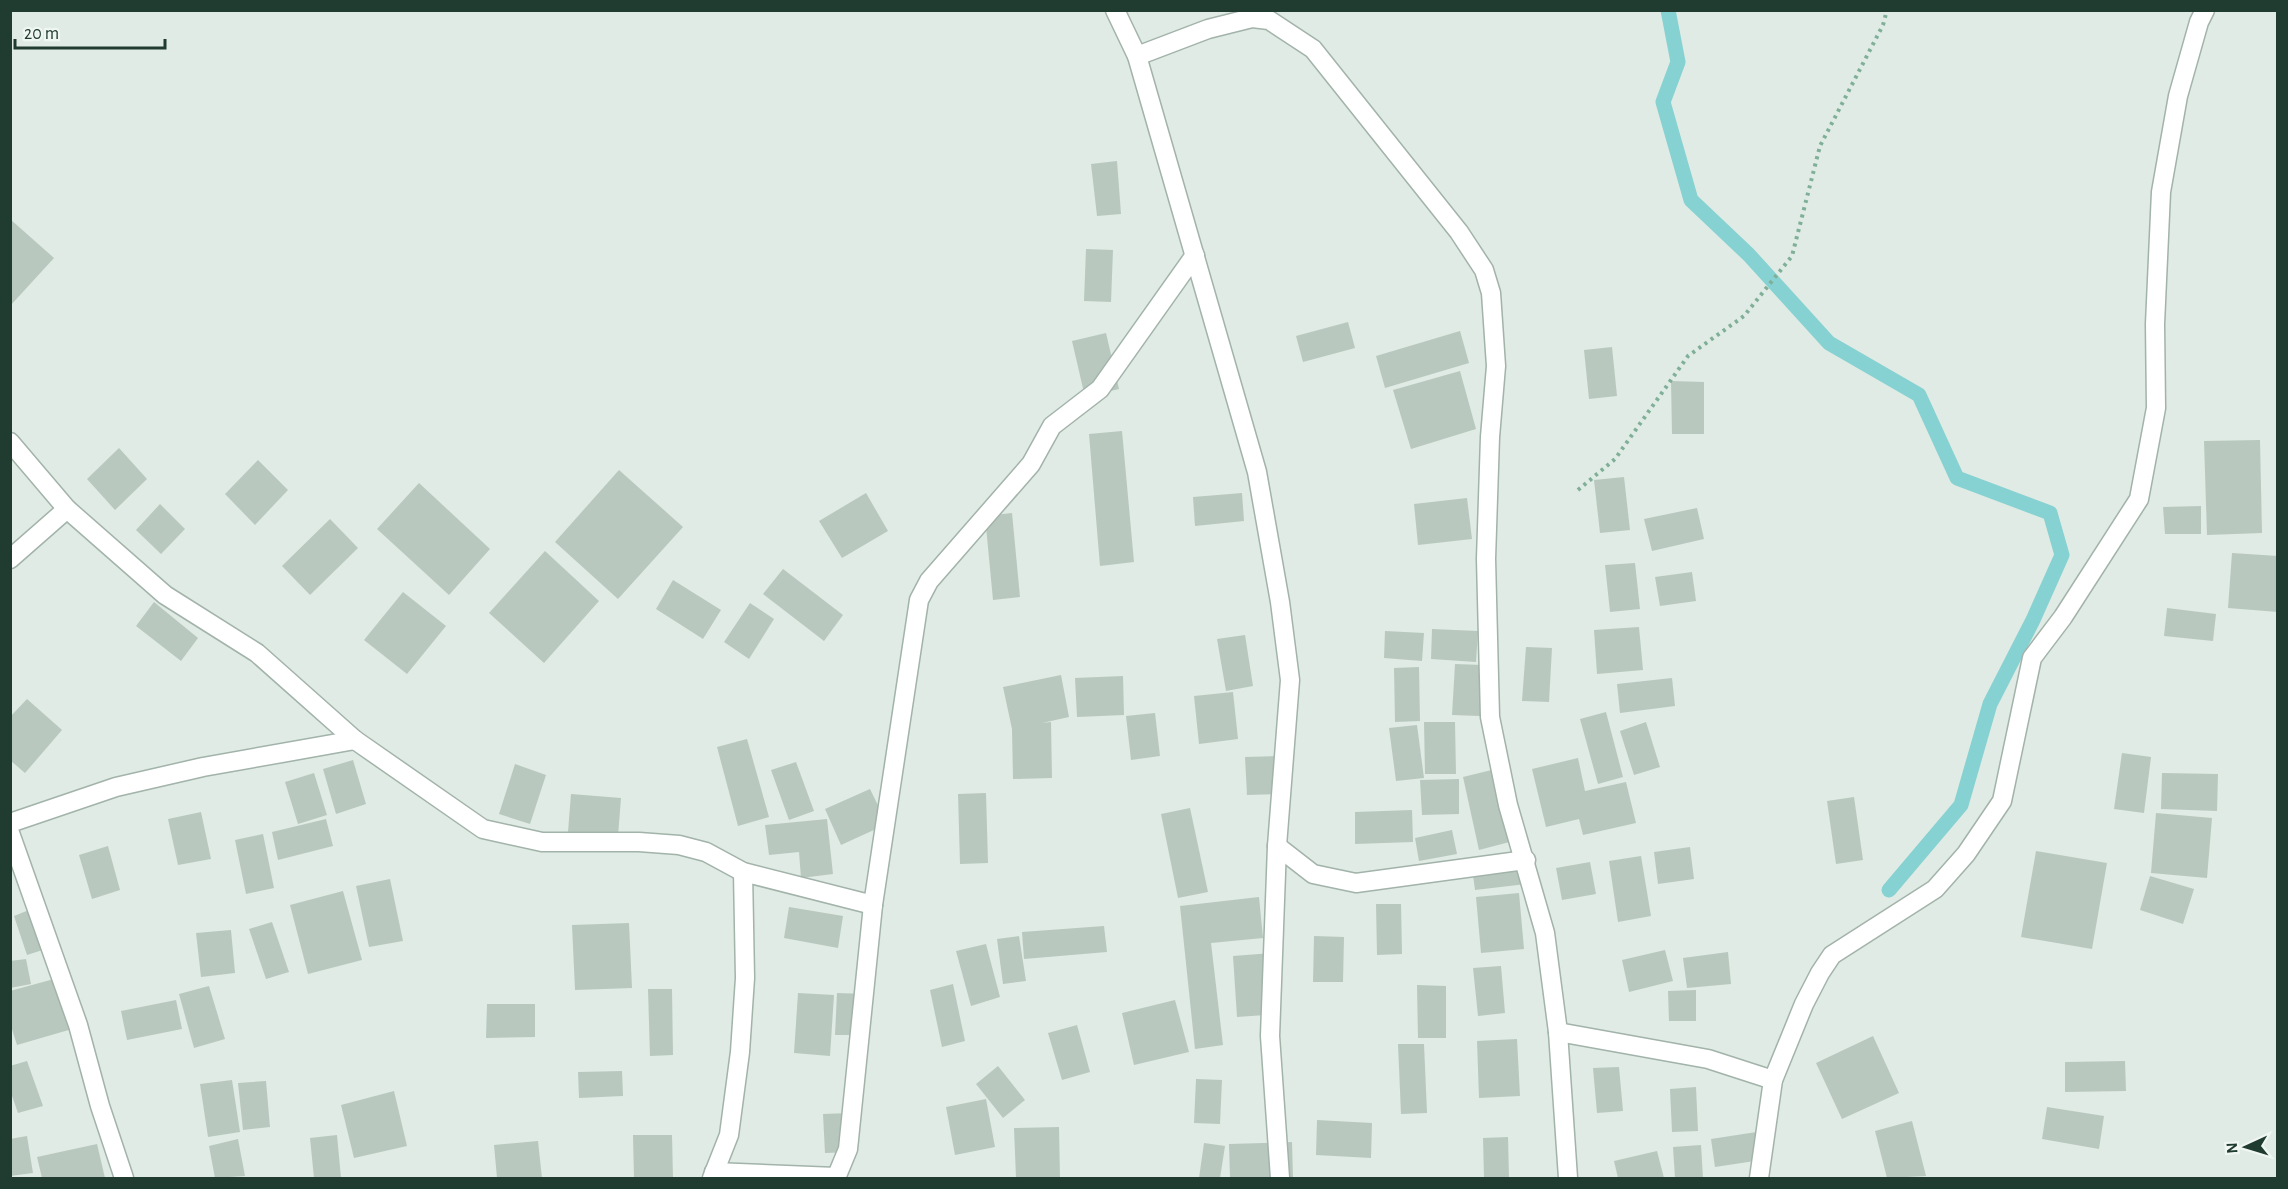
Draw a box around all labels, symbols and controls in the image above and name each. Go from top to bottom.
scale bar [15,12,165,50]
text: 20 m [24,25,59,43]
north arrow [2216,1117,2276,1177]
text: N [2224,1142,2240,1154]

